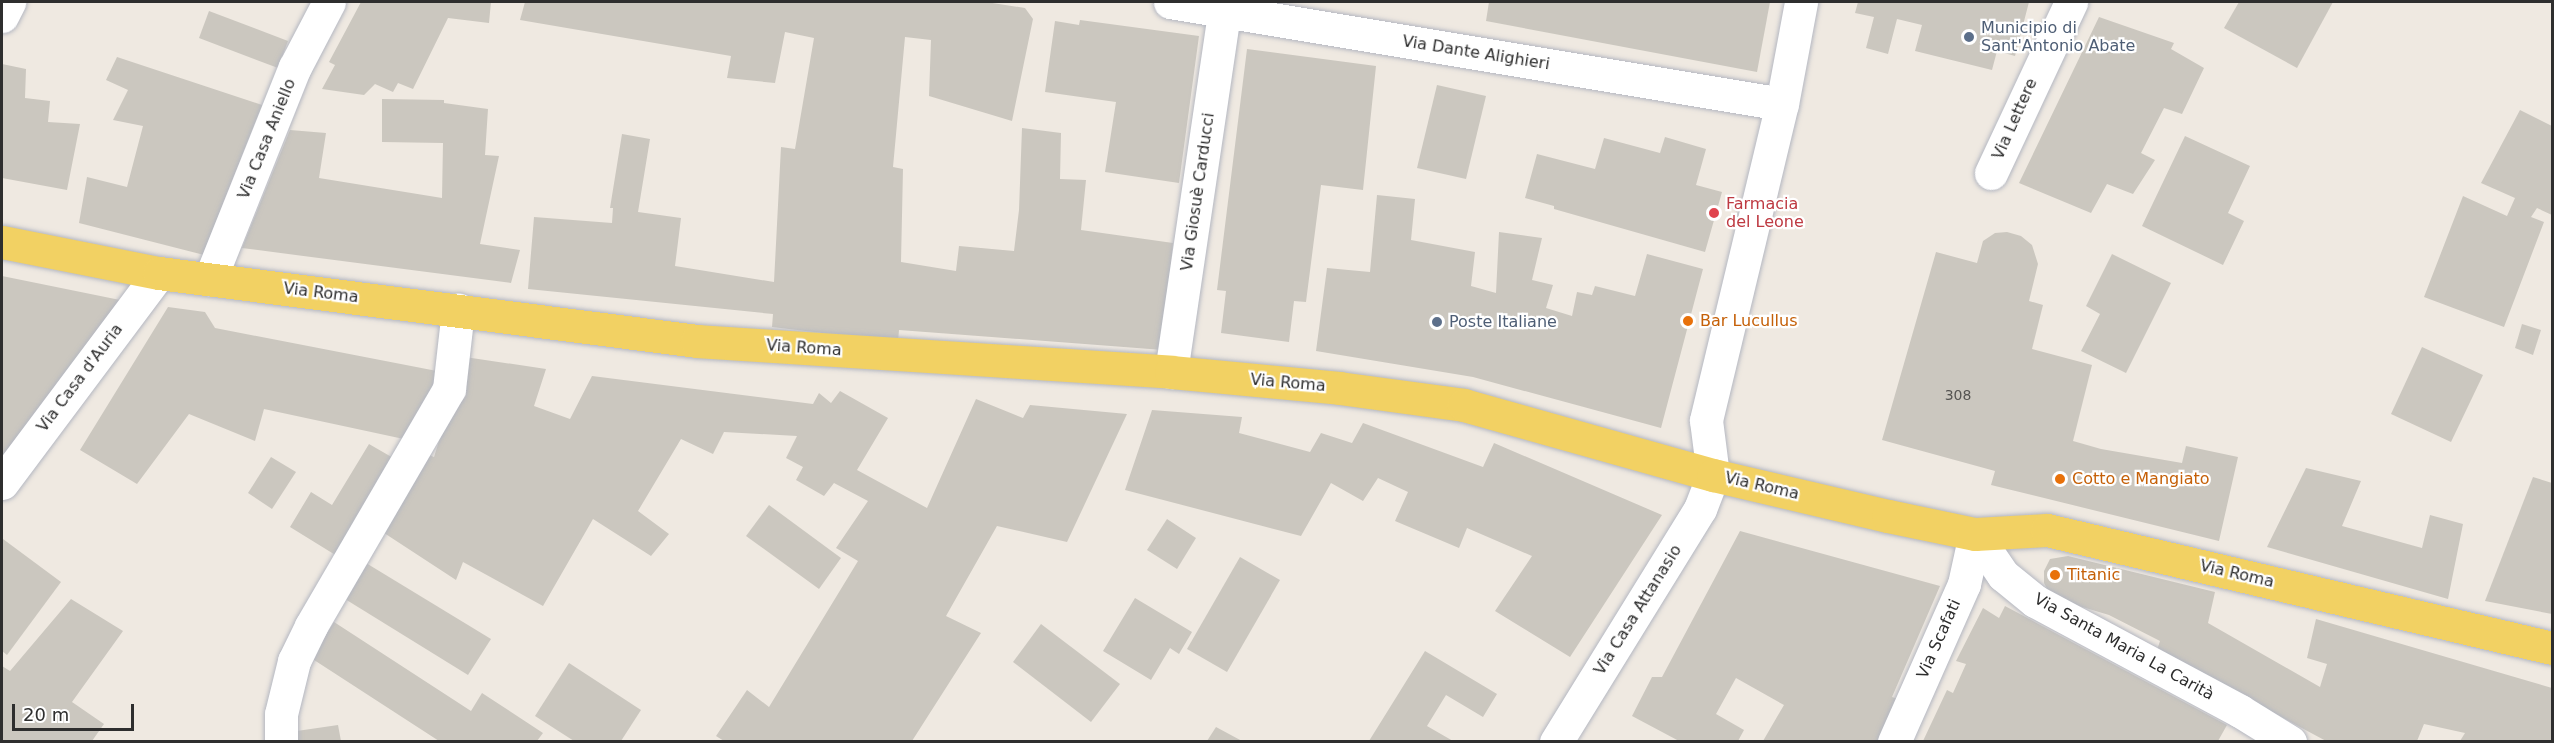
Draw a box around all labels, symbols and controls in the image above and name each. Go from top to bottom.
place label: Municipio di Sant'Antonio Abate [1981,18,2135,56]
marker: Municipio di Sant'Antonio Abate [1962,30,1976,44]
street label: Via Dante Alighieri [1401,32,1551,74]
street label: Via Lettere [1989,75,2041,163]
street label: Via Casa Aniello [234,76,300,202]
street label: Via Giosuè Carducci [1177,112,1219,272]
place label: Farmacia del Leone [1726,194,1804,232]
marker: Farmacia del Leone [1707,206,1721,220]
street label: Via Roma [282,279,360,307]
place label: Bar Lucullus [1700,311,1798,331]
place label: Poste Italiane [1449,312,1557,332]
marker: Bar Lucullus [1681,314,1695,328]
marker: Poste Italiane [1430,315,1444,329]
street label: Via Casa d'Auria [33,320,127,436]
street label: Via Roma [766,336,842,360]
street label: Via Roma [1250,370,1326,396]
house number: 308 [1945,387,1971,403]
street label: Via Roma [1723,468,1801,504]
place label: Cotto e Mangiato [2072,469,2210,489]
marker: Cotto e Mangiato [2053,472,2067,486]
street label: Via Casa Attanasio [1590,541,1686,679]
street label: Via Roma [2198,556,2276,592]
place label: Titanic [2067,565,2120,585]
marker: Titanic [2048,568,2062,582]
street label: Via Santa Maria La Carità [2031,589,2217,705]
street label: Via Scafati [1913,596,1965,682]
scale bar [15,692,136,730]
text: 20 m [23,704,69,725]

